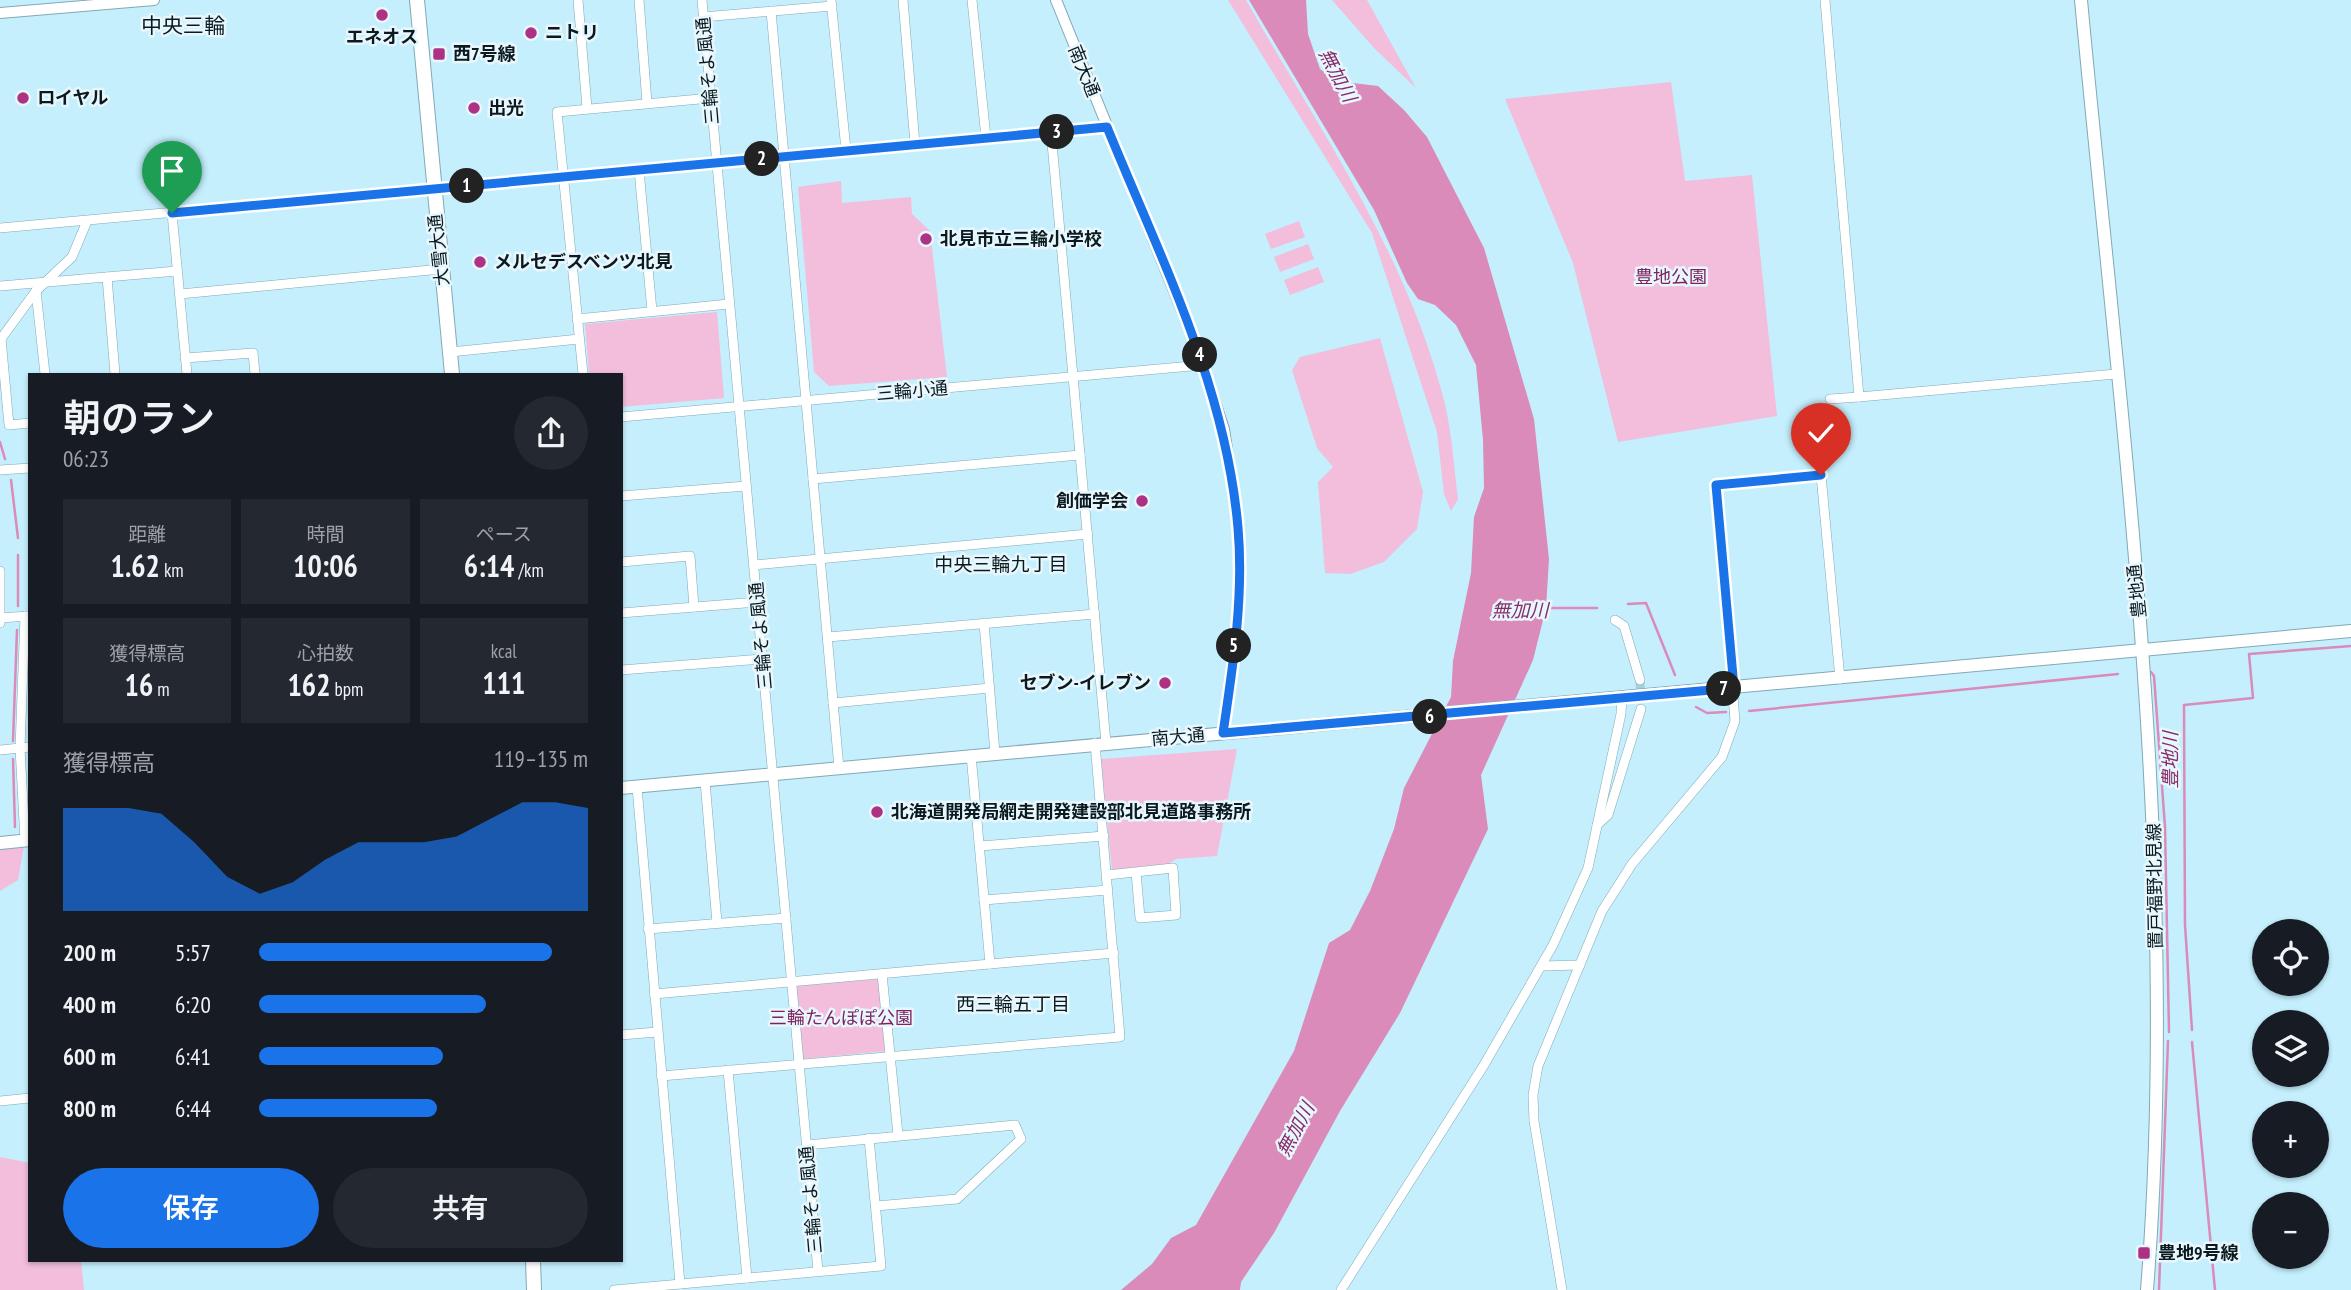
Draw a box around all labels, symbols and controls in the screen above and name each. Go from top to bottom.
marker: エネオス [374,7,390,23]
district label: 中央三輪 [141,12,225,39]
street label: 三輪そよ風通 [691,16,724,126]
place label: ニトリ [545,21,599,44]
place label: エネオス [346,25,418,48]
marker: ニトリ [523,25,539,41]
street label: 南大通 [1064,41,1105,100]
place label: 西7号線 [453,42,516,65]
water label: 無加川 [1314,44,1363,108]
marker: 西7号線 [431,46,447,62]
place label: ロイヤル [37,86,108,109]
marker: ロイヤル [15,90,31,106]
place label: 出光 [488,96,524,119]
marker: 出光 [466,100,482,116]
pin: 3 [1040,114,1074,150]
text: 3 [1052,119,1061,143]
pin [142,141,202,213]
pin: 2 [744,142,780,176]
text: 2 [757,146,766,170]
icon: arrive [153,152,191,190]
pin: 1 [449,168,484,204]
text: 1 [462,173,471,197]
street label: 大雪大通 [423,213,454,287]
place label: 北見市立三輪小学校 [940,227,1102,250]
marker: 北見市立三輪小学校 [918,231,934,247]
place label: メルセデスベンツ北見 [494,250,673,273]
marker: メルセデスベンツ北見 [472,254,488,270]
park label: 豊地公園 [1635,265,1707,288]
pin: 4 [1182,338,1218,372]
text: 4 [1195,342,1204,366]
street label: 三輪小通 [875,376,949,405]
text: 朝のラン [63,393,215,442]
button: share [514,396,588,470]
pin [1791,403,1851,475]
icon: check [1802,414,1840,452]
text: 06:23 [63,444,109,473]
place label: 創価学会 [1056,489,1128,512]
marker: 創価学会 [1134,493,1150,509]
text: 距離 [128,522,166,546]
text: 時間 [306,522,345,546]
text: ペース [476,522,532,546]
text: 1.62 [111,546,160,585]
text: 10:06 [293,546,358,585]
text: 6:14 [464,546,514,585]
district label: 中央三輪九丁目 [934,552,1068,576]
text: km [160,558,184,582]
text: /km [514,558,544,582]
street label: 豊地通 [2122,563,2151,619]
street label: 三輪そよ風通 [744,581,777,691]
water label: 無加川 [1491,598,1550,622]
pin: 5 [1216,628,1252,664]
text: 5 [1229,633,1238,657]
text: kcal [491,639,517,663]
text: 獲得標高 [109,641,185,665]
text: 心拍数 [297,641,354,665]
text: 111 [482,663,525,702]
text: 16 [125,665,153,704]
text: 162 [288,665,331,704]
place label: セブン-イレブン [1020,671,1151,694]
pin: 7 [1706,672,1742,706]
marker: セブン-イレブン [1157,675,1173,691]
text: 7 [1719,676,1728,700]
text: m [153,677,170,701]
text: bpm [331,677,363,701]
pin: 6 [1412,700,1448,734]
text: 6 [1425,704,1434,728]
street label: 南大通 [1150,723,1206,750]
water label: 豊地川 [2158,730,2182,789]
text: 119–135 m [494,744,588,773]
text: 獲得標高 [63,748,155,777]
place label: 北海道開発局網走開発建設部北見道路事務所 [891,800,1251,823]
marker: 北海道開発局網走開発建設部北見道路事務所 [869,804,885,820]
street label: 置戸福野北見線 [2142,823,2167,949]
map controls [2252,919,2329,1269]
button: locate [2252,919,2329,996]
text: 200 m [63,938,116,967]
text: 5:57 [175,938,211,967]
text: 400 m [63,990,116,1019]
text: 6:20 [175,990,211,1019]
district label: 西三輪五丁目 [956,992,1070,1016]
park label: 三輪たんぽぽ公園 [769,1006,913,1029]
button: layers [2252,1010,2329,1087]
text: 600 m [63,1042,116,1071]
text: 6:41 [175,1042,211,1071]
text: 800 m [63,1094,116,1123]
text: 6:44 [175,1094,211,1123]
water label: 無加川 [1271,1096,1320,1160]
button: + [2252,1101,2329,1178]
street label: 三輪そよ風通 [794,1145,827,1255]
button: 保存 [63,1168,319,1248]
button: 共有 [333,1168,588,1248]
button: − [2252,1192,2329,1269]
place label: 豊地9号線 [2158,1241,2239,1264]
marker: 豊地9号線 [2136,1245,2152,1261]

